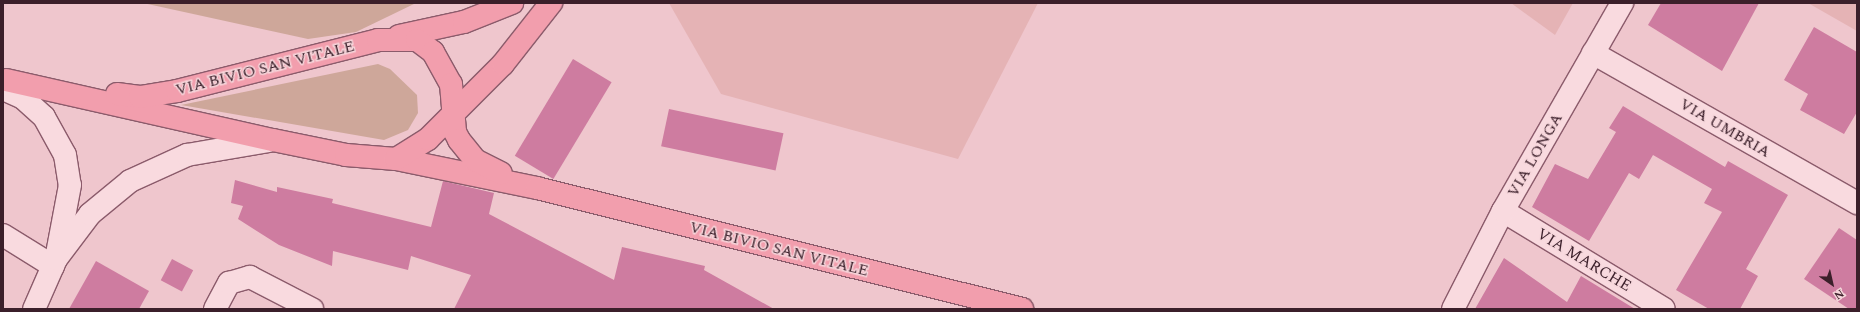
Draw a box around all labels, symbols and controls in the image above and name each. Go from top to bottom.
street label: VIA BIVIO SAN VITALE [174,36,356,100]
street label: VIA UMBRIA [1676,94,1774,162]
street label: VIA LONGA [1503,110,1567,200]
street label: VIA BIVIO SAN VITALE [688,217,870,281]
street label: VIA MARCHE [1533,224,1635,296]
north arrow [1812,264,1852,304]
text: N [1831,285,1847,304]

